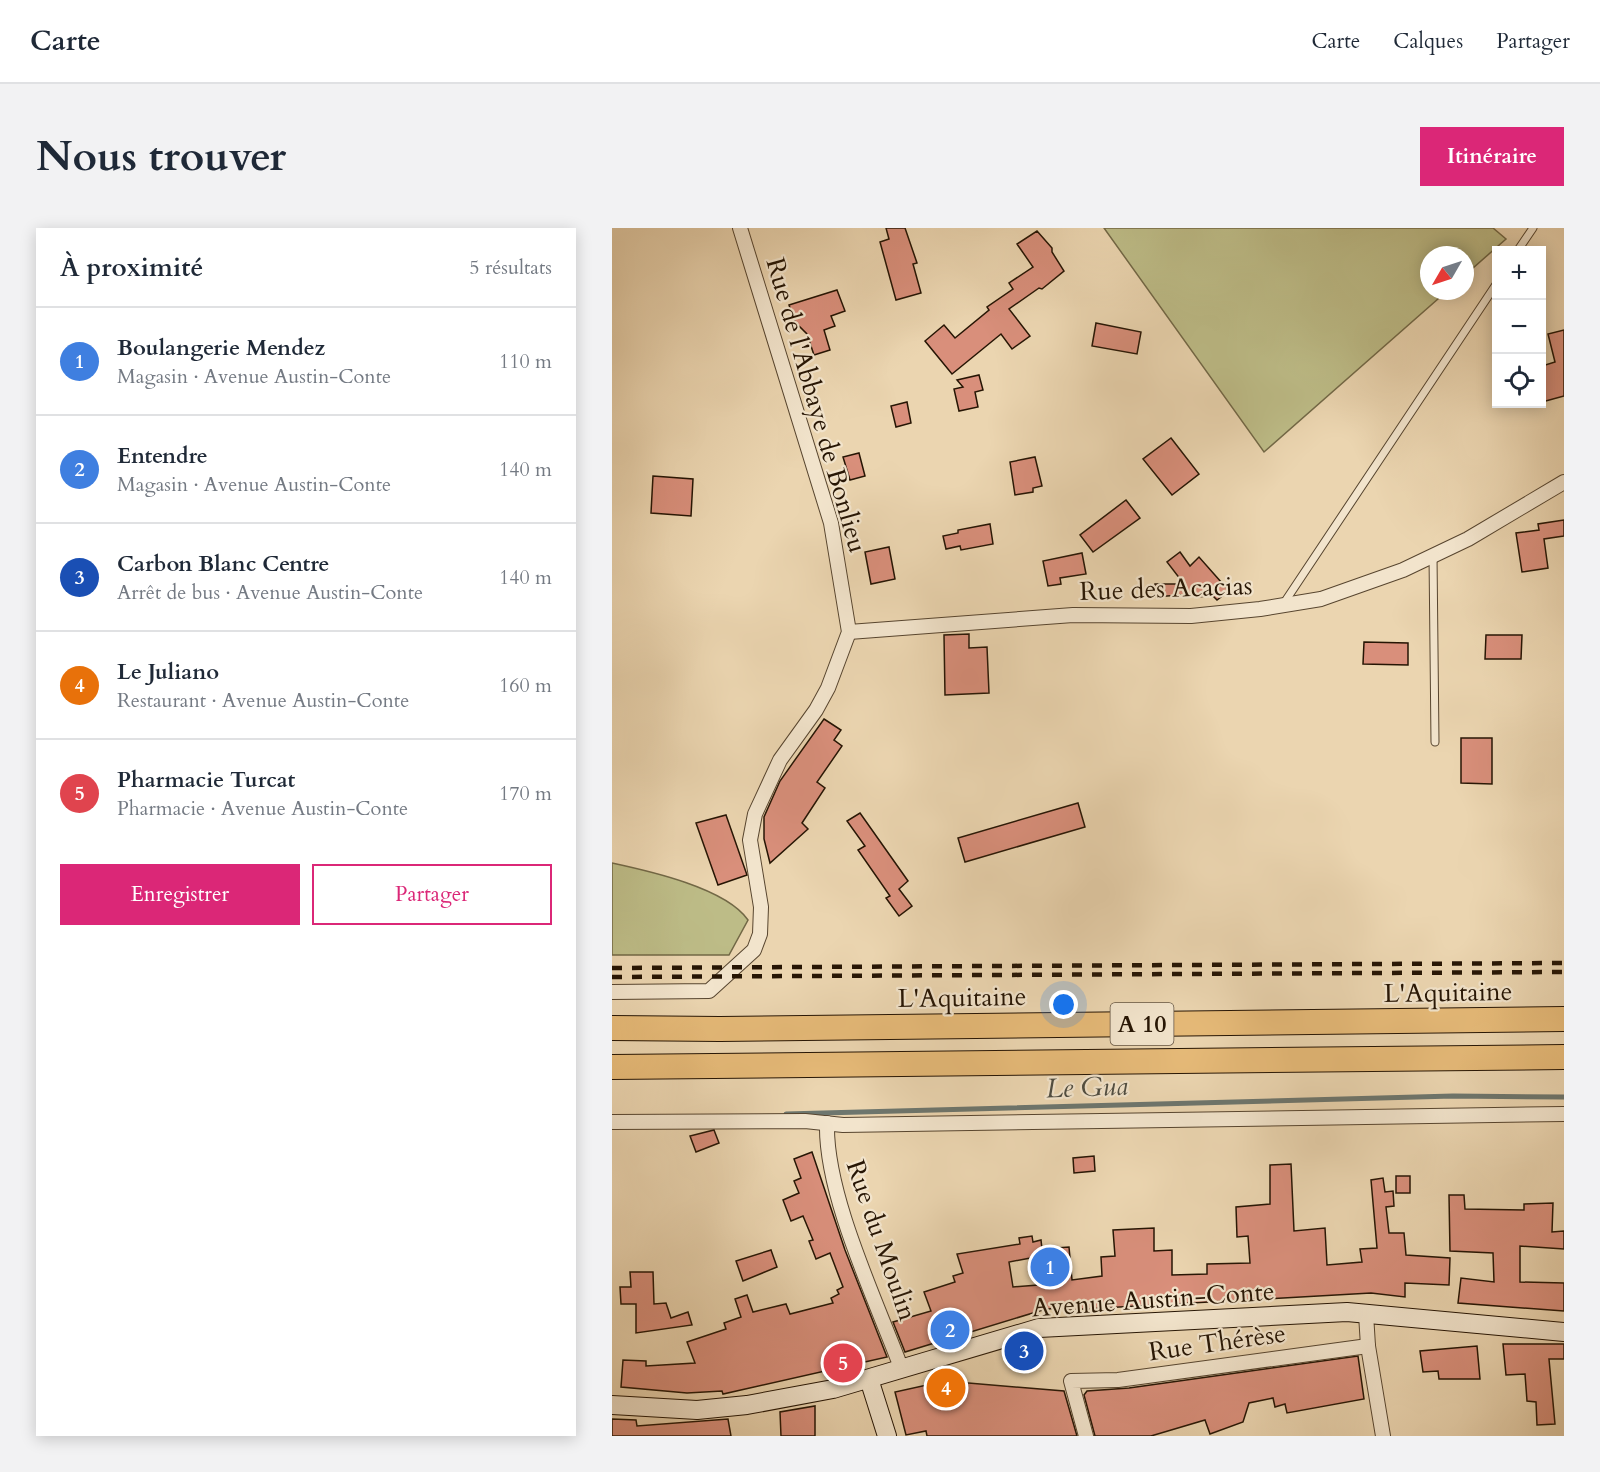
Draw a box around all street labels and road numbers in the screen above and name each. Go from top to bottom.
street label: Rue de l'Abbaye de Bonlieu [758,253,875,557]
street label: Rue des Acacias [1079,568,1253,609]
street label: L'Aquitaine [1383,974,1513,1011]
street label: L'Aquitaine [897,979,1027,1016]
road number: A 10 [1110,1003,1174,1045]
street label: Rue du Moulin [838,1155,925,1325]
street label: Avenue Austin-Conte [1030,1274,1276,1325]
street label: Rue Thérèse [1146,1316,1288,1369]

